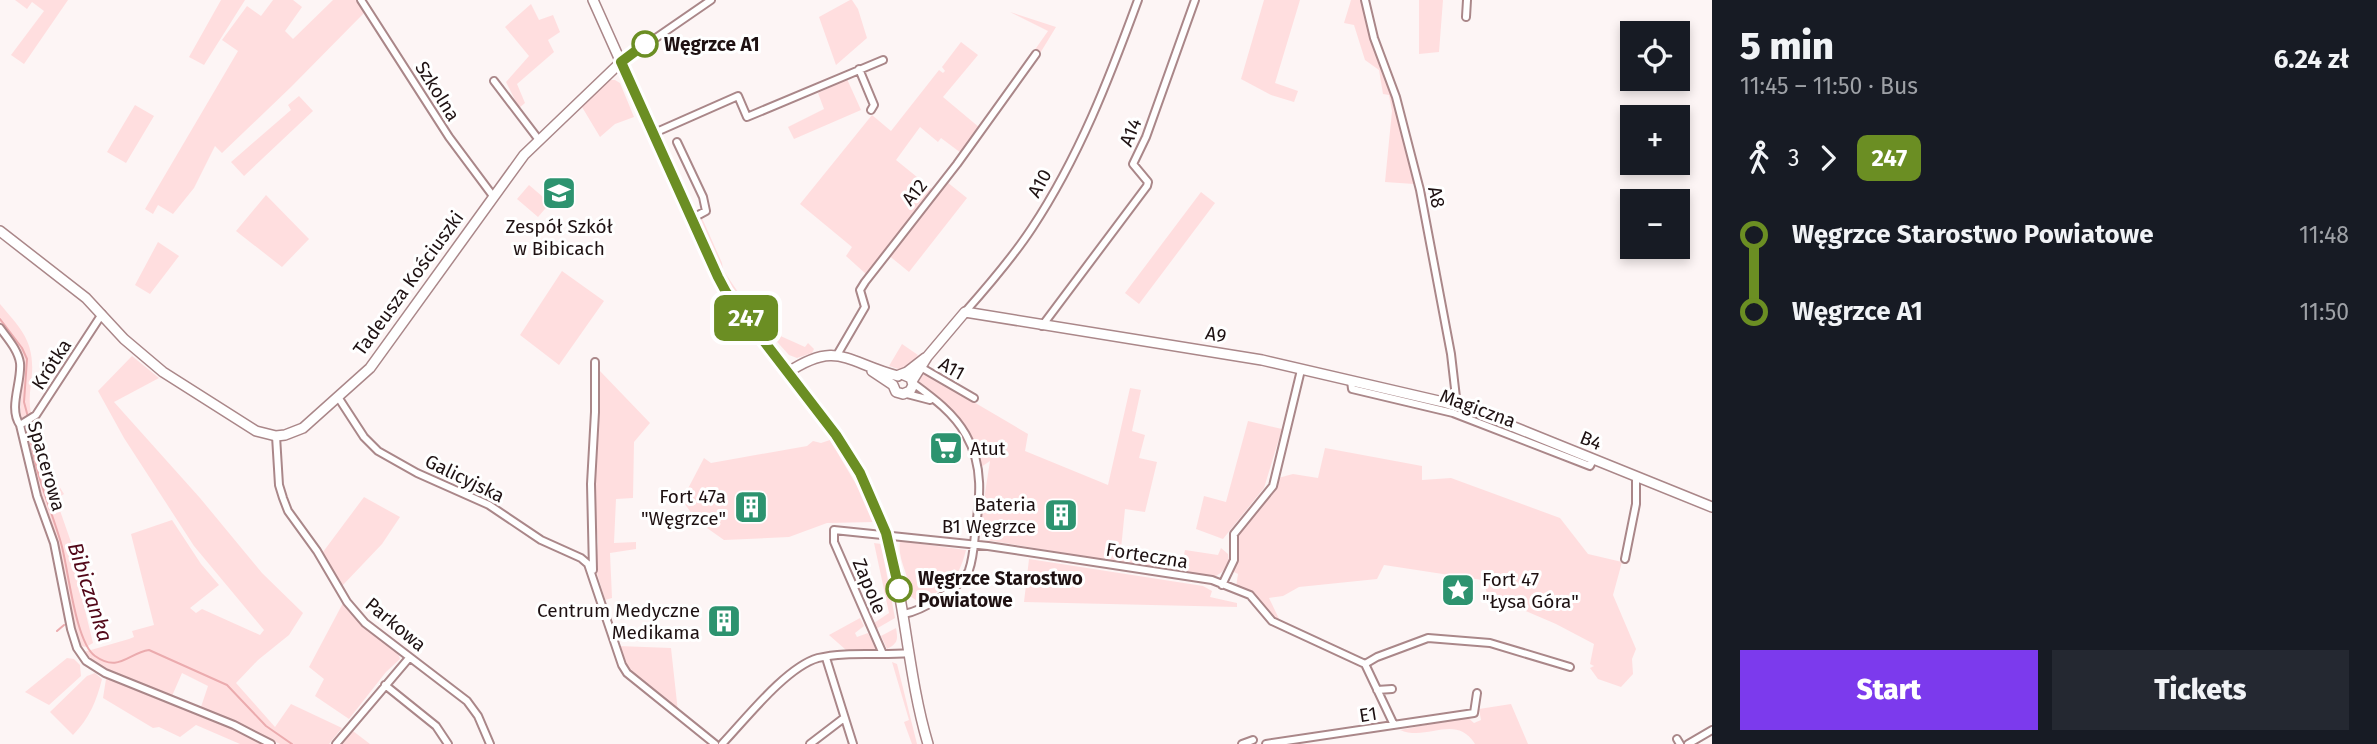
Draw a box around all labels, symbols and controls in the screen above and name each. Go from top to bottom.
map controls [1620,21,1690,259]
button: locate [1620,21,1690,91]
text: 5 min [1740,23,1834,69]
marker: Węgrzce A1 [632,31,658,57]
place label: Węgrzce A1 [664,33,760,56]
text: 6.24 zł [2274,44,2349,75]
street label: Szkolna [410,57,465,125]
text: 11:45 – 11:50 · Bus [1740,72,1918,100]
button: + [1620,105,1690,175]
street label: A14 [1114,115,1147,150]
icon: walk [1740,139,1778,177]
icon: forward [1809,139,1847,177]
text: 3 [1788,144,1799,172]
text: 247 [1871,144,1907,172]
street label: A10 [1022,165,1056,201]
school or university icon: Zespół Szkół w Bibicach [540,174,578,212]
street label: A12 [897,174,932,210]
street label: A8 [1423,184,1450,210]
button: − [1620,189,1690,259]
street label: Tadeusza Kościuszki [348,207,469,360]
place label: Zespół Szkół w Bibicach [505,215,613,260]
text: Węgrzce Starostwo Powiatowe [1792,219,2153,250]
text: 11:48 [2299,221,2349,249]
line badge: 247 [706,295,786,341]
text: Węgrzce A1 [1792,296,1923,327]
text: 11:50 [2299,298,2349,326]
text: 247 [728,304,764,332]
street label: A9 [1204,321,1228,348]
street label: Krótka [27,335,76,394]
street label: A11 [935,352,969,385]
street label: Magiczna [1437,384,1519,433]
street label: Spacerowa [23,419,70,514]
street label: B4 [1577,426,1605,455]
supermarket icon: Atut [927,429,965,467]
place label: Atut [970,437,1006,460]
street label: Galicyjska [421,449,508,508]
place label: Fort 47a "Węgrzce" [641,485,726,530]
building icon: Fort 47a "Węgrzce" [732,488,770,526]
place label: Bateria B1 Węgrzce [942,493,1036,538]
building icon: Bateria B1 Węgrzce [1042,496,1080,534]
street label: Forteczna [1104,538,1190,573]
water label: Bibiczanka [62,539,118,645]
street label: Zapole [848,555,891,617]
place label: Węgrzce Starostwo Powiatowe [918,567,1083,612]
place label: Fort 47 "Łysa Góra" [1482,568,1579,613]
place icon: Fort 47 "Łysa Góra" [1439,571,1477,609]
marker: Węgrzce Starostwo Powiatowe [886,576,912,602]
street label: Parkowa [361,592,431,656]
place label: Centrum Medyczne Medikama [537,599,700,644]
building icon: Centrum Medyczne Medikama [705,602,743,640]
button: Start [1740,650,2038,730]
button: Tickets [2052,650,2349,730]
street label: E1 [1357,702,1379,727]

